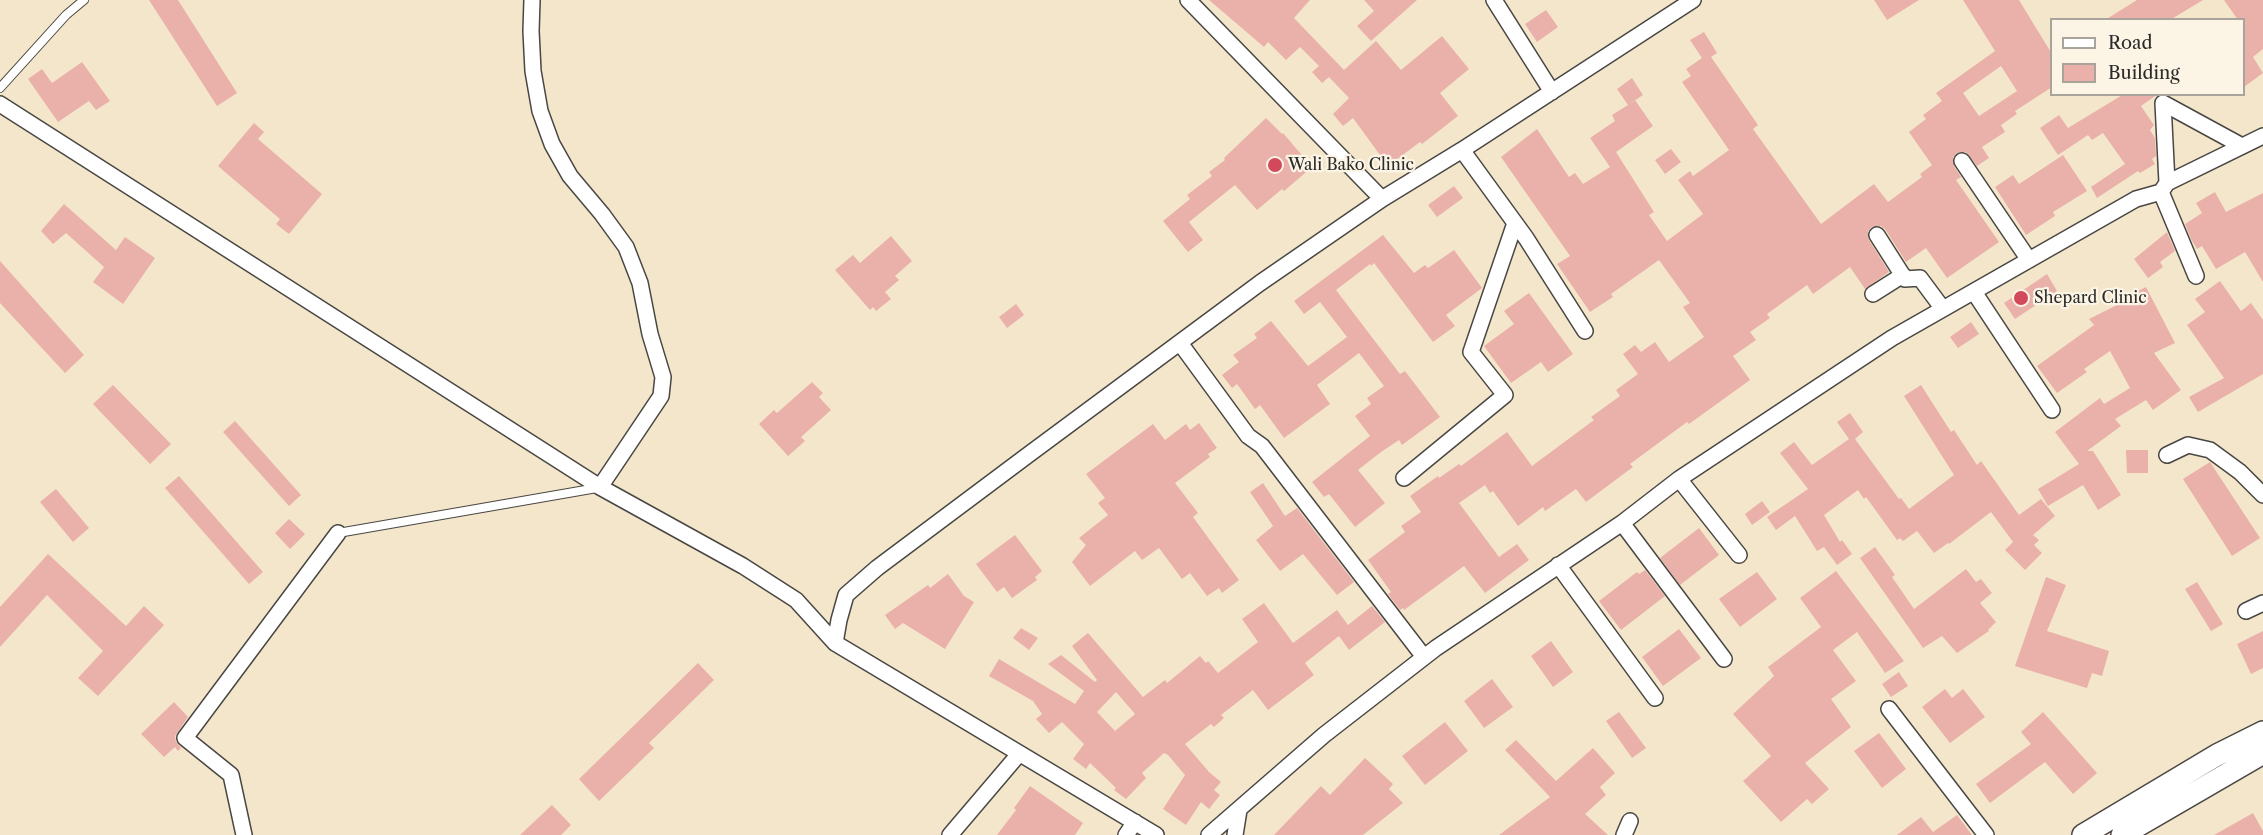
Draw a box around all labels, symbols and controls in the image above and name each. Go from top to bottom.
legend [2050,18,2245,96]
text: Road [2108,32,2153,54]
text: Building [2108,62,2180,84]
place label: Wali Bako Clinic [1288,155,1414,175]
marker: Wali Bako Clinic [1266,156,1284,174]
place label: Shepard Clinic [2034,288,2147,308]
marker: Shepard Clinic [2012,289,2030,307]

